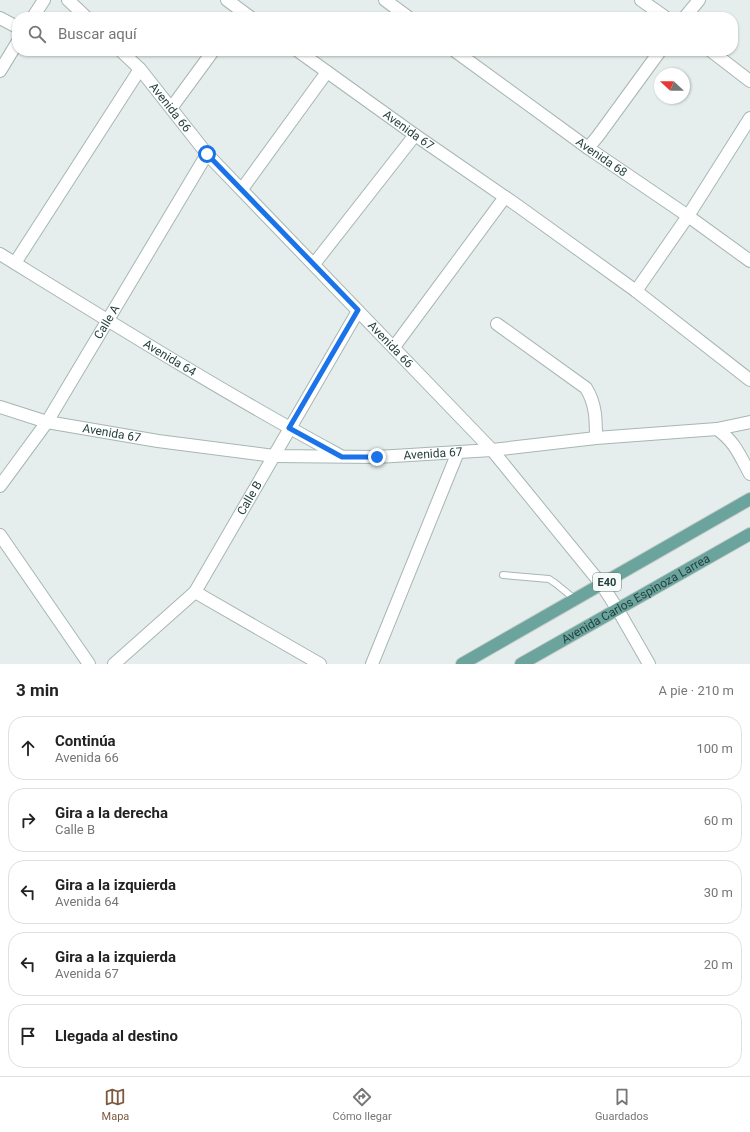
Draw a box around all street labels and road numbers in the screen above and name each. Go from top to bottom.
street label: Avenida 66 [146,80,194,135]
street label: Avenida 67 [380,107,437,153]
street label: Avenida 68 [573,135,630,180]
street label: Calle A [91,302,122,342]
street label: Avenida 66 [365,318,416,371]
street label: Avenida 64 [141,337,199,379]
street label: Avenida 67 [81,421,142,445]
street label: Avenida 67 [403,445,463,462]
street label: Calle B [234,479,265,518]
street label: Avenida Carlos Espinoza Larrea [559,551,712,646]
road number: E40 [593,573,621,591]

